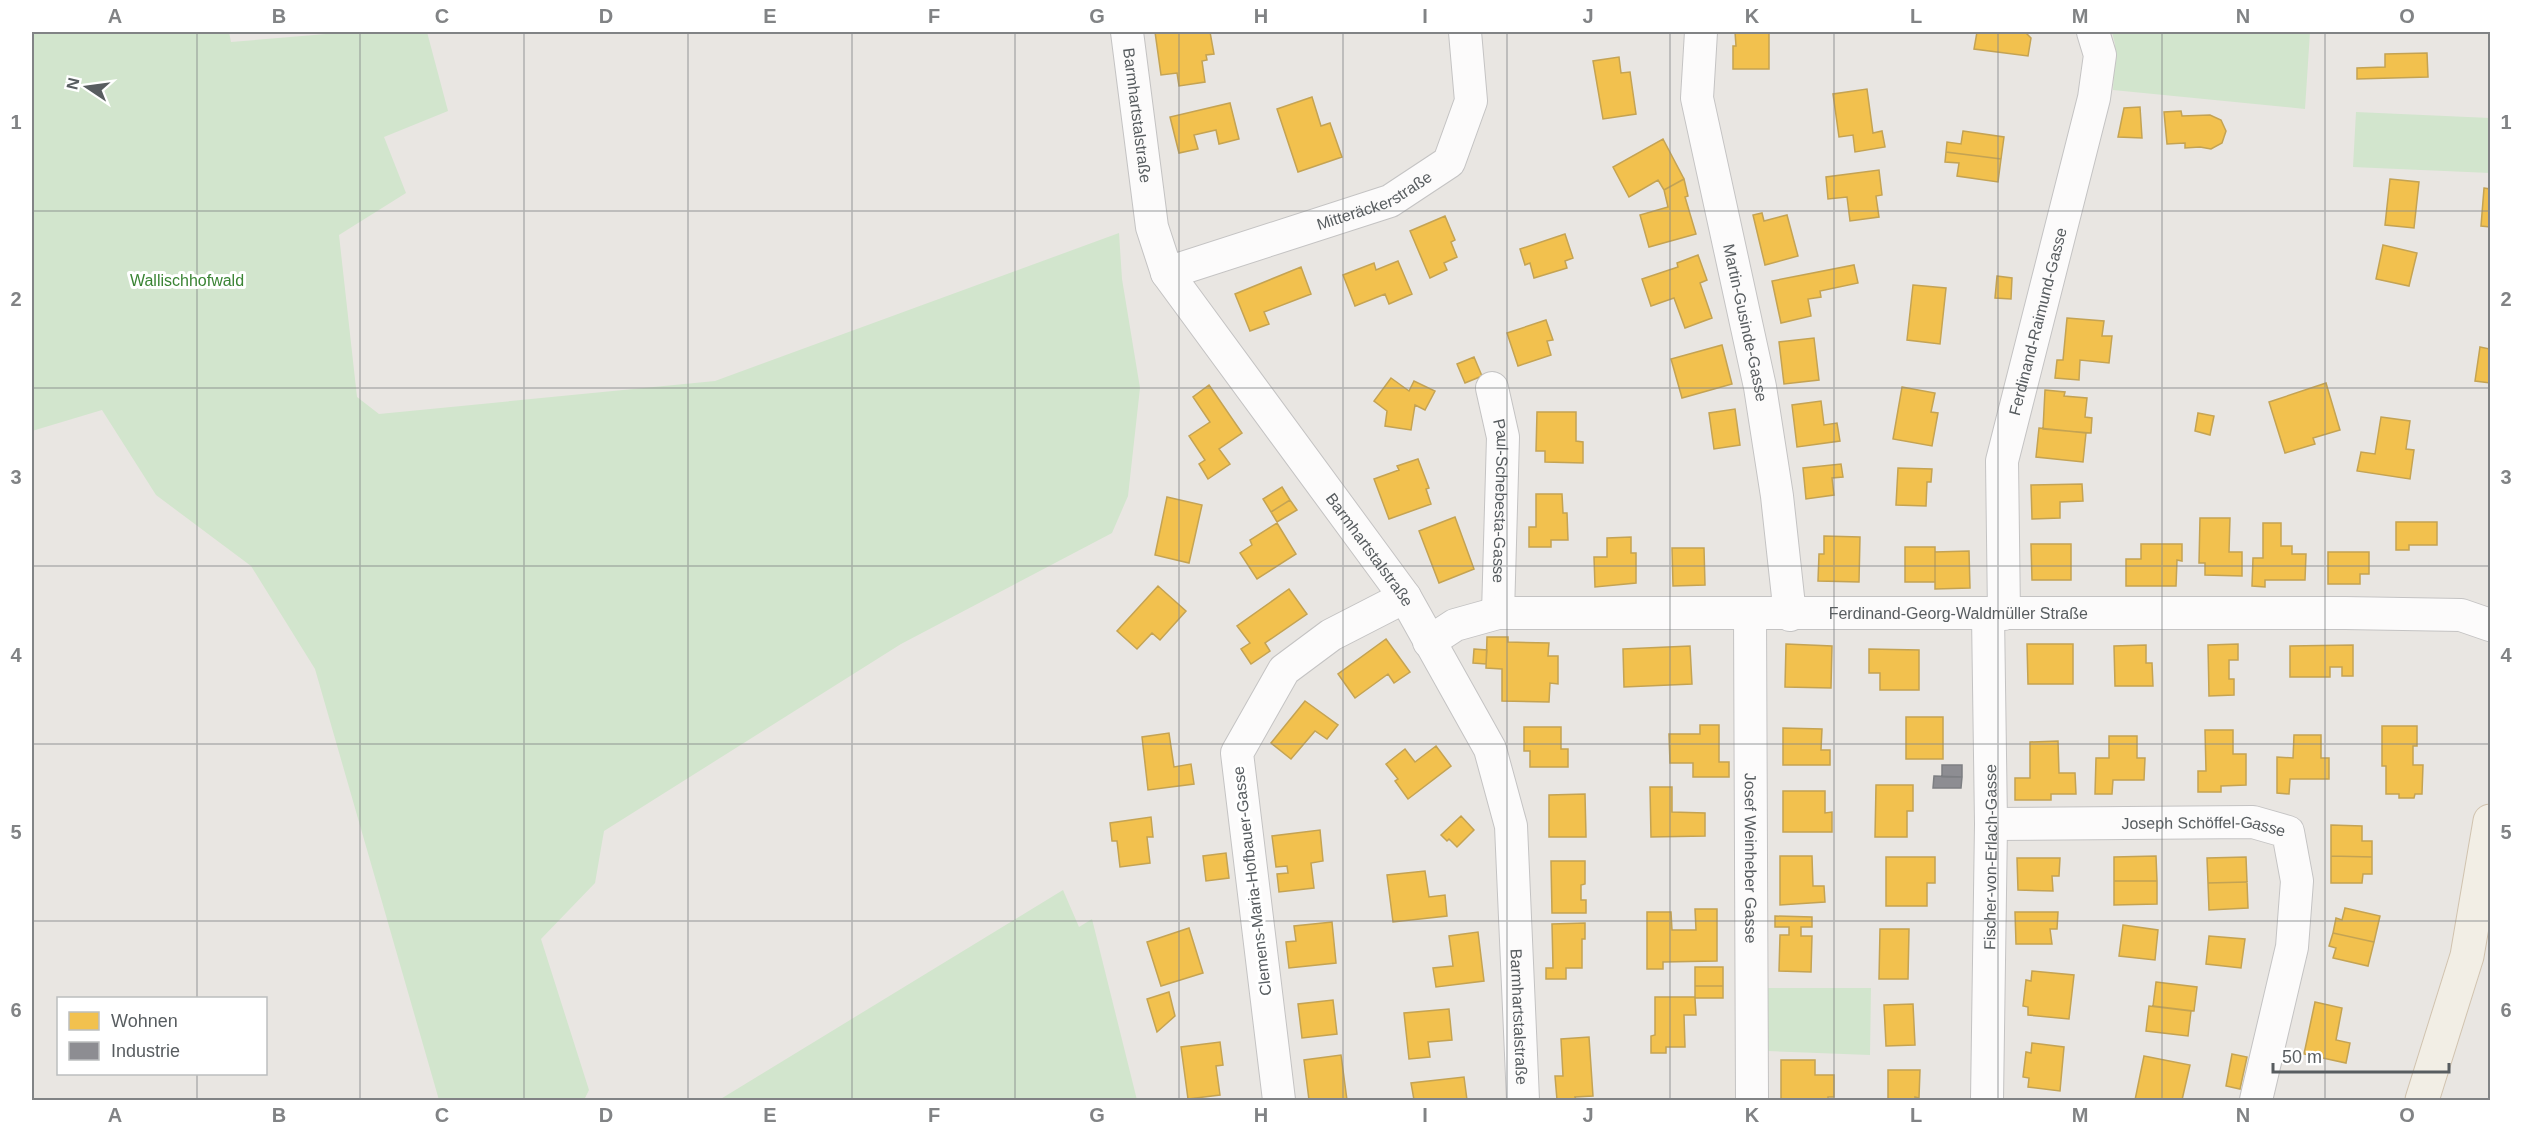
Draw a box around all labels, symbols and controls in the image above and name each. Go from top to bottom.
text: A [108,5,122,27]
text: B [272,5,286,27]
text: C [435,5,449,27]
text: D [599,5,613,27]
text: E [763,5,777,27]
text: F [928,5,940,27]
text: G [1089,5,1105,27]
text: H [1254,5,1268,27]
text: I [1422,5,1428,27]
text: J [1582,5,1594,27]
text: K [1745,5,1760,27]
text: L [1910,5,1922,27]
text: M [2072,5,2088,27]
text: N [2236,5,2250,27]
text: O [2399,5,2415,27]
street label: Barmhartstalstraße [1121,47,1155,184]
north arrow [57,57,117,117]
text: N [63,76,82,91]
text: 1 [10,111,22,133]
text: 1 [2500,111,2512,133]
street label: Mitteräckerstraße [1314,167,1435,233]
street label: Ferdinand-Raimund-Gasse [2005,226,2069,417]
street label: Martin-Gusinde-Gasse [1721,242,1771,403]
park label: Wallischhofwald [130,272,244,289]
text: 2 [10,288,22,310]
text: 2 [2500,288,2512,310]
street label: Paul-Schebesta-Gasse [1490,417,1512,583]
text: 3 [10,466,22,488]
text: 3 [2500,466,2512,488]
street label: Barmhartstalstraße [1323,490,1417,609]
street label: Ferdinand-Georg-Waldmüller Straße [1829,605,2088,622]
text: 4 [10,644,22,666]
text: 4 [2500,644,2512,666]
street label: Fischer-von-Erlach-Gasse [1981,764,2000,950]
street label: Clemens-Maria-Hofbauer-Gasse [1229,765,1275,997]
street label: Josef Weinheber Gasse [1742,773,1760,943]
street label: Joseph Schöffel-Gasse [2121,814,2288,839]
text: 5 [10,821,22,843]
text: 5 [2500,821,2512,843]
street label: Barmhartstalstraße [1508,948,1531,1085]
legend [57,997,267,1075]
text: 6 [10,999,22,1021]
text: 6 [2500,999,2512,1021]
text: Wohnen [111,1011,178,1031]
scale bar [2273,1036,2448,1074]
text: Industrie [111,1041,180,1061]
text: 50 m [2282,1047,2322,1067]
text: A [108,1104,122,1126]
text: B [272,1104,286,1126]
text: C [435,1104,449,1126]
text: D [599,1104,613,1126]
text: E [763,1104,777,1126]
text: F [928,1104,940,1126]
text: G [1089,1104,1105,1126]
text: H [1254,1104,1268,1126]
text: I [1422,1104,1428,1126]
text: J [1582,1104,1594,1126]
text: K [1745,1104,1760,1126]
text: L [1910,1104,1922,1126]
text: M [2072,1104,2088,1126]
text: N [2236,1104,2250,1126]
text: O [2399,1104,2415,1126]

